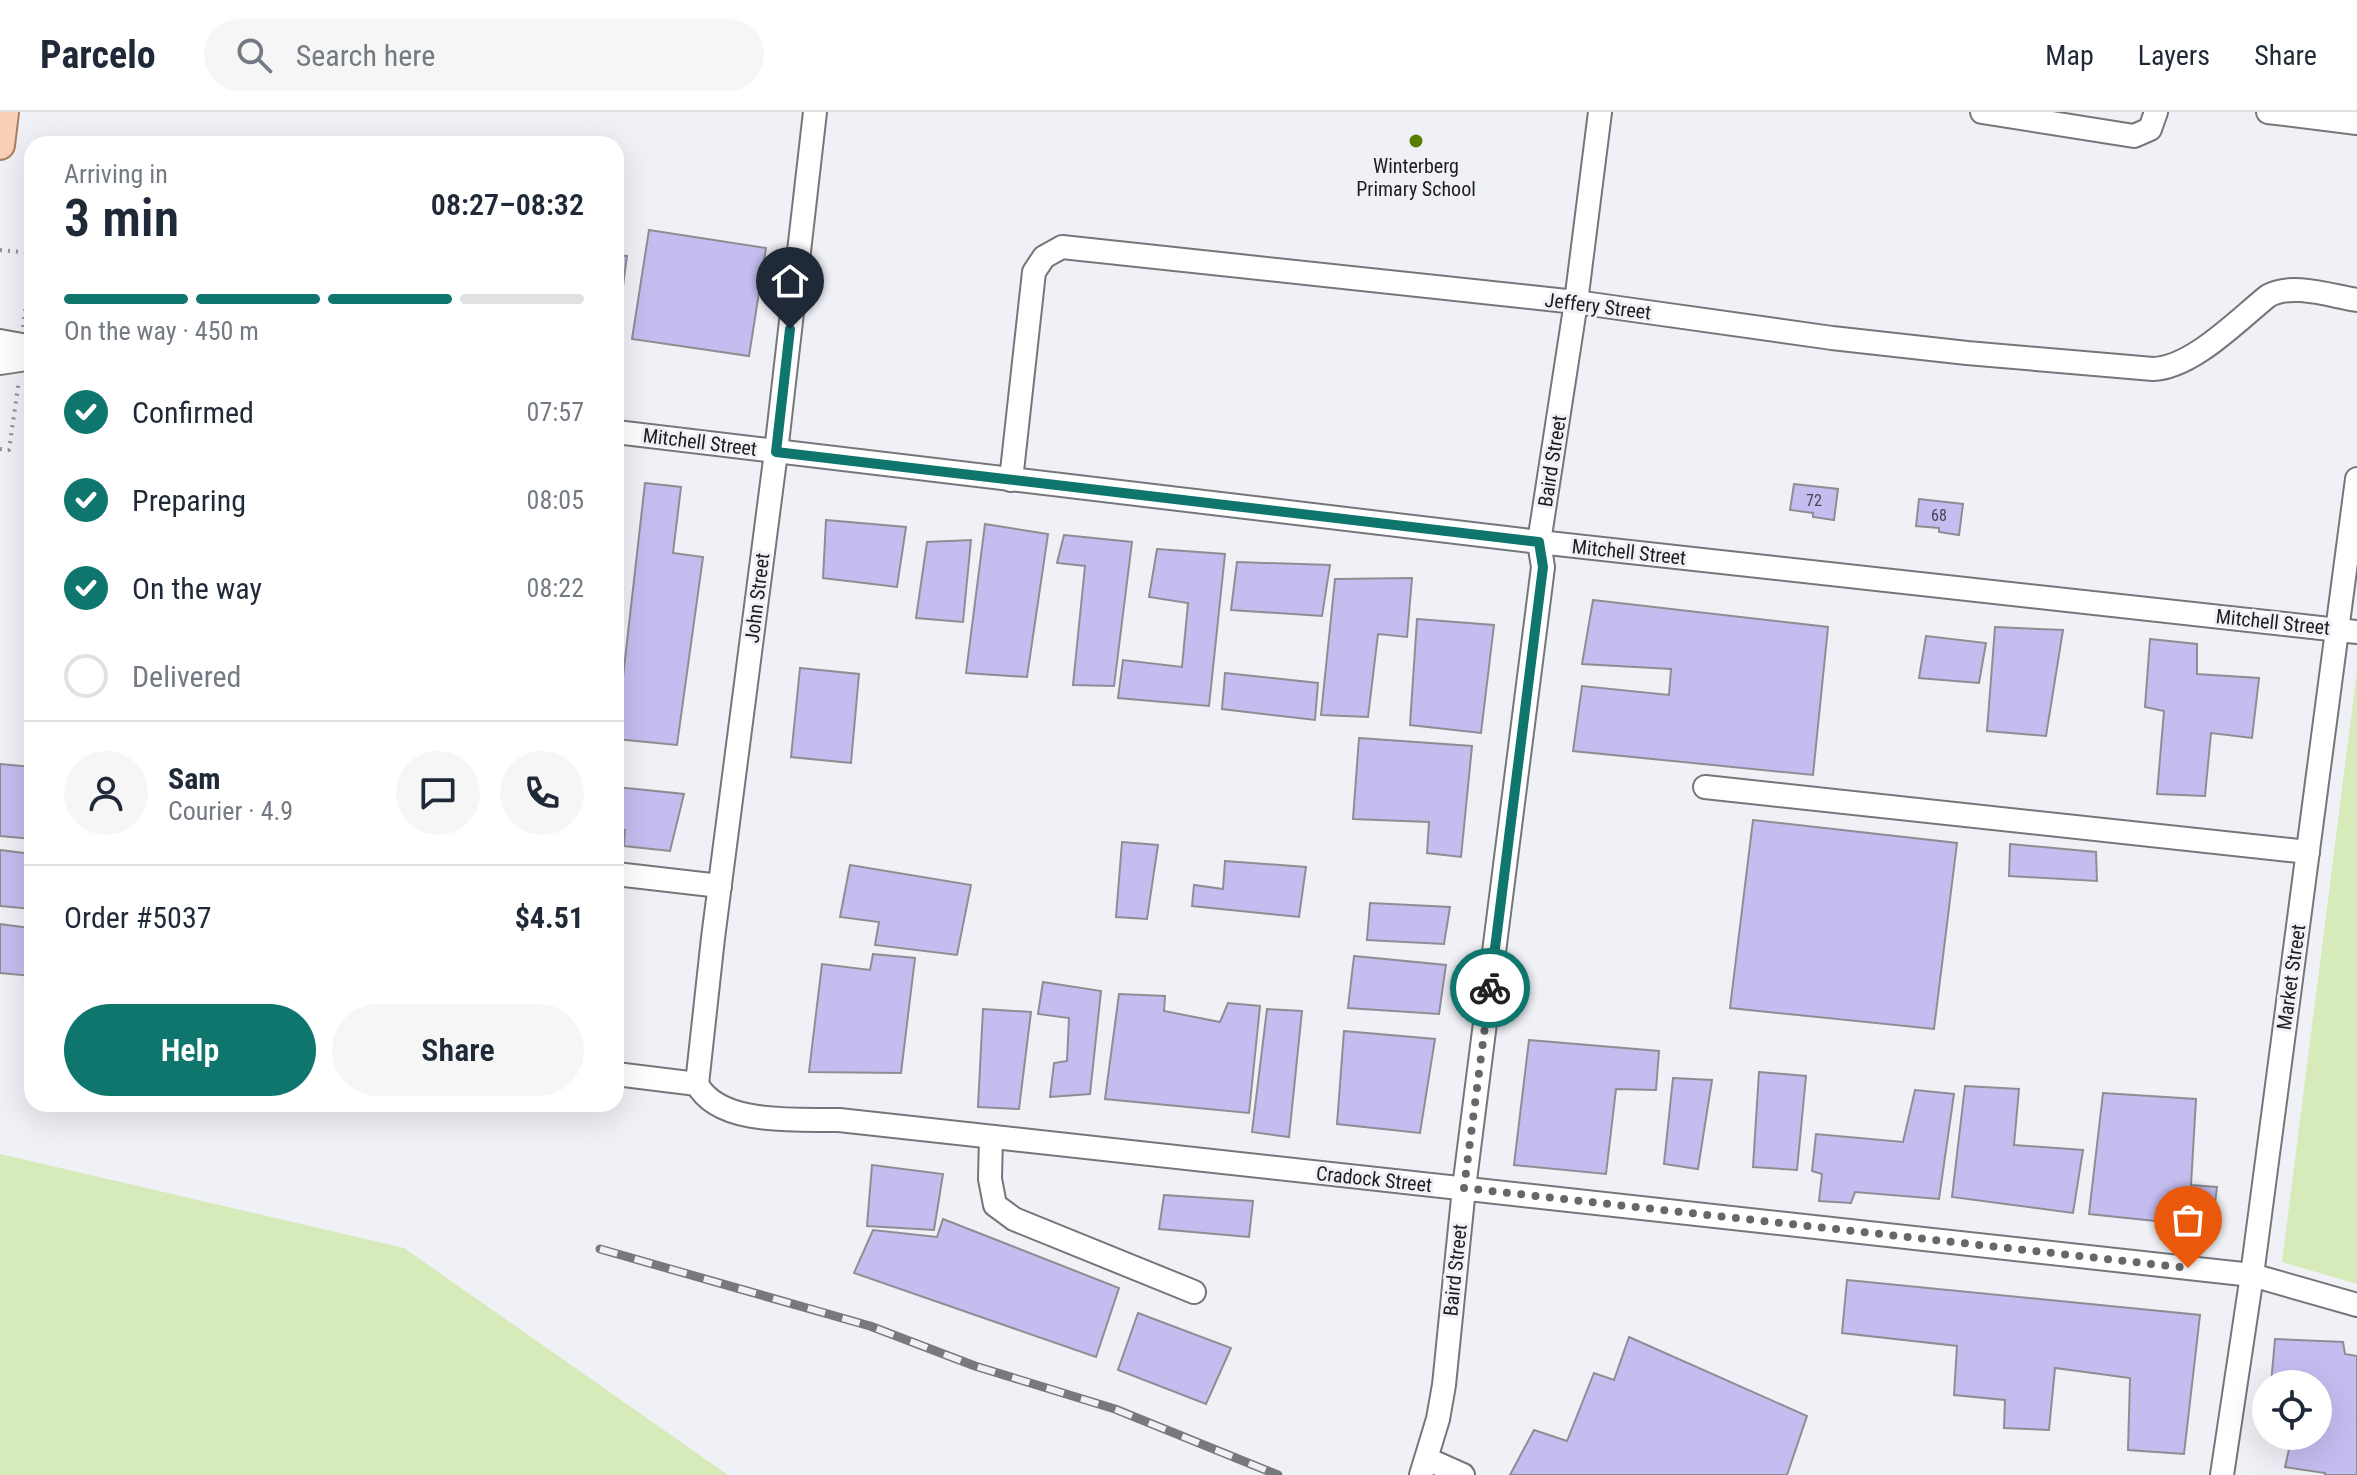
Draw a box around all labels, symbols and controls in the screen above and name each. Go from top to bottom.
search box [204,19,764,91]
text: Parcelo [40,33,156,77]
icon: search [232,33,276,77]
text: Search here [296,38,435,73]
text: Map [2045,39,2094,72]
text: Layers [2138,39,2210,72]
text: Share [2254,39,2317,72]
marker: Winterberg Primary School [1407,132,1425,150]
place label: Winterberg Primary School [1356,154,1476,201]
text: Arriving in [64,159,168,189]
text: 08:27–08:32 [431,187,584,222]
text: 3 min [64,188,179,249]
pin [756,247,824,329]
icon: home [768,259,812,303]
street label: Jeffery Street [1543,288,1653,324]
text: On the way · 450 m [64,316,259,346]
icon: check [64,390,108,434]
text: Confirmed [132,395,254,430]
text: 07:57 [527,397,584,427]
street label: Baird Street [1533,413,1571,508]
street label: Mitchell Street [642,423,758,461]
icon: check [64,478,108,522]
text: Preparing [132,483,246,518]
text: 08:05 [527,485,584,515]
house number: 72 [1806,491,1822,510]
house number: 68 [1931,506,1947,525]
street label: Mitchell Street [1571,534,1687,570]
street label: John Street [740,552,774,644]
icon: check [64,566,108,610]
text: On the way [132,571,262,606]
text: 08:22 [527,573,584,603]
street label: Mitchell Street [2215,604,2331,640]
text: Delivered [132,659,241,694]
button: person [64,751,148,835]
button: chat [396,751,480,835]
button: phone [500,751,584,835]
text: Sam [168,761,221,796]
text: Courier · 4.9 [168,796,293,826]
text: Order #5037 [64,900,212,935]
text: $4.51 [515,900,584,935]
street label: Market Street [2272,923,2310,1031]
courier [1450,948,1530,1028]
icon: bike [1468,966,1512,1010]
button: Help [64,1004,316,1096]
button: Share [332,1004,584,1096]
street label: Cradock Street [1315,1161,1433,1197]
pin [2154,1186,2222,1268]
icon: bag [2166,1198,2210,1242]
street label: Baird Street [1438,1223,1472,1317]
map controls [2252,1370,2332,1450]
button: locate [2252,1370,2332,1450]

